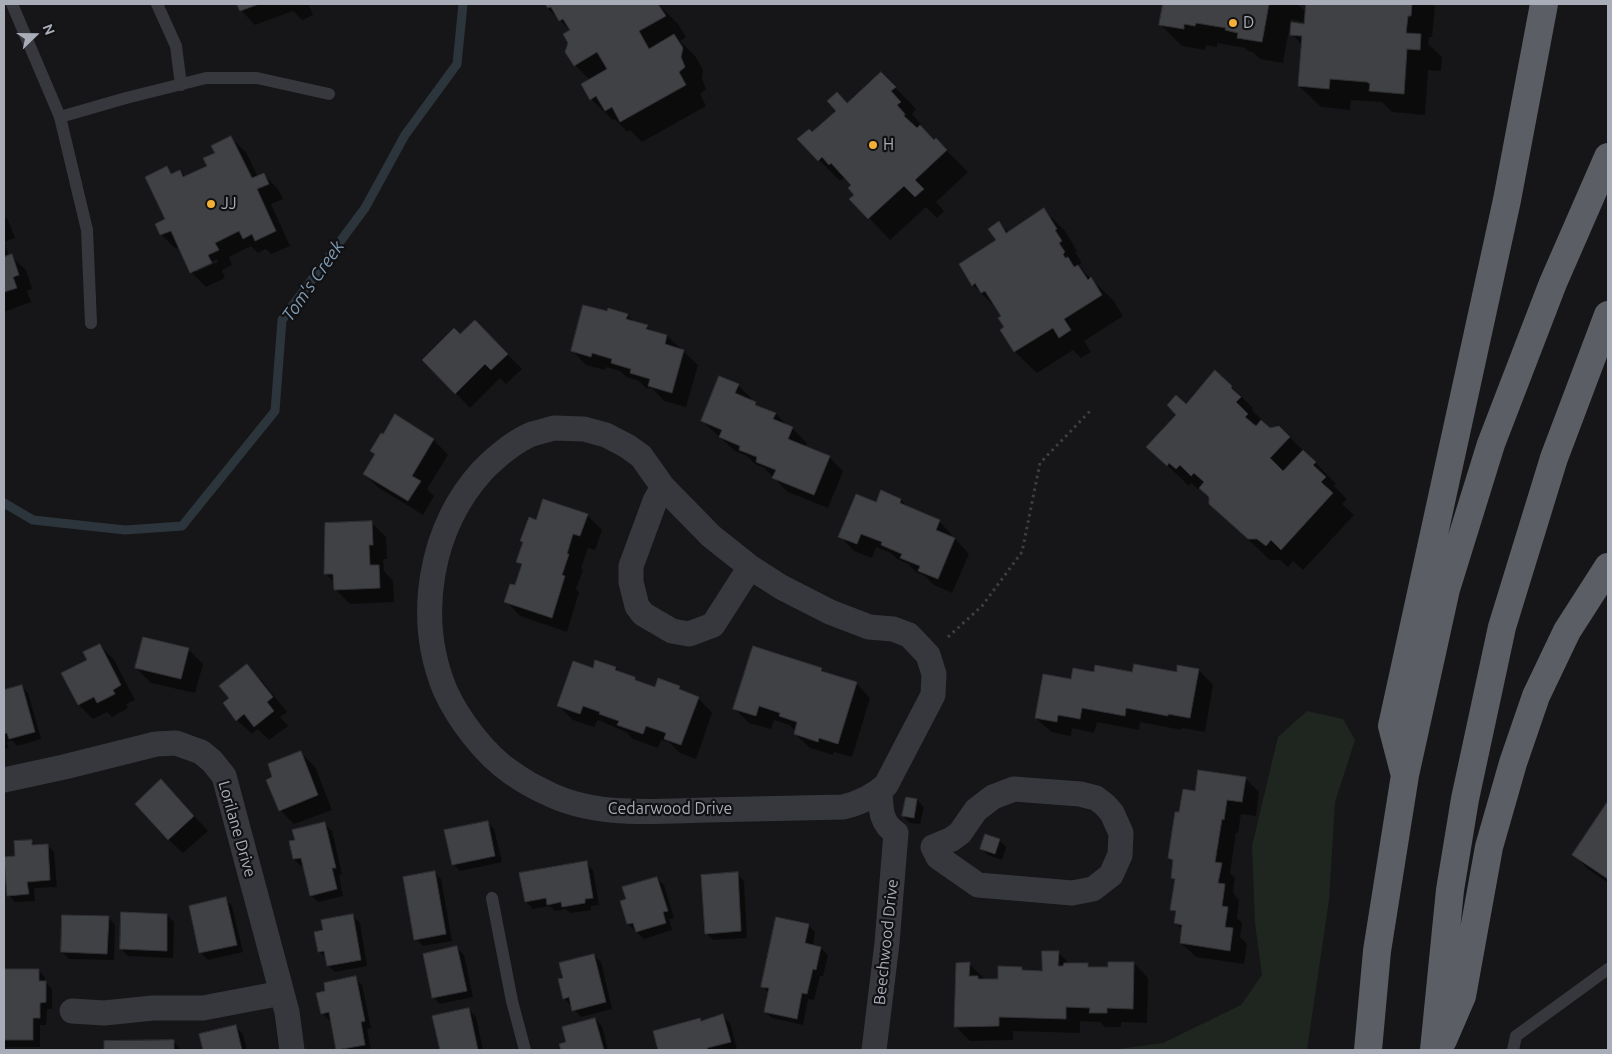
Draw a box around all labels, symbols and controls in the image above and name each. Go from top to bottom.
north arrow [10,10,60,60]
place label: D [1243,13,1254,33]
marker: D [1227,17,1239,29]
text: N [40,22,58,37]
place label: H [883,135,894,155]
marker: H [867,139,879,151]
place label: JJ [221,194,237,214]
marker: JJ [205,198,217,210]
water label: Tom's Creek [277,236,349,326]
street label: Lorilane Drive [214,779,260,879]
street label: Cedarwood Drive [608,799,732,819]
street label: Beechwood Drive [870,878,902,1006]

